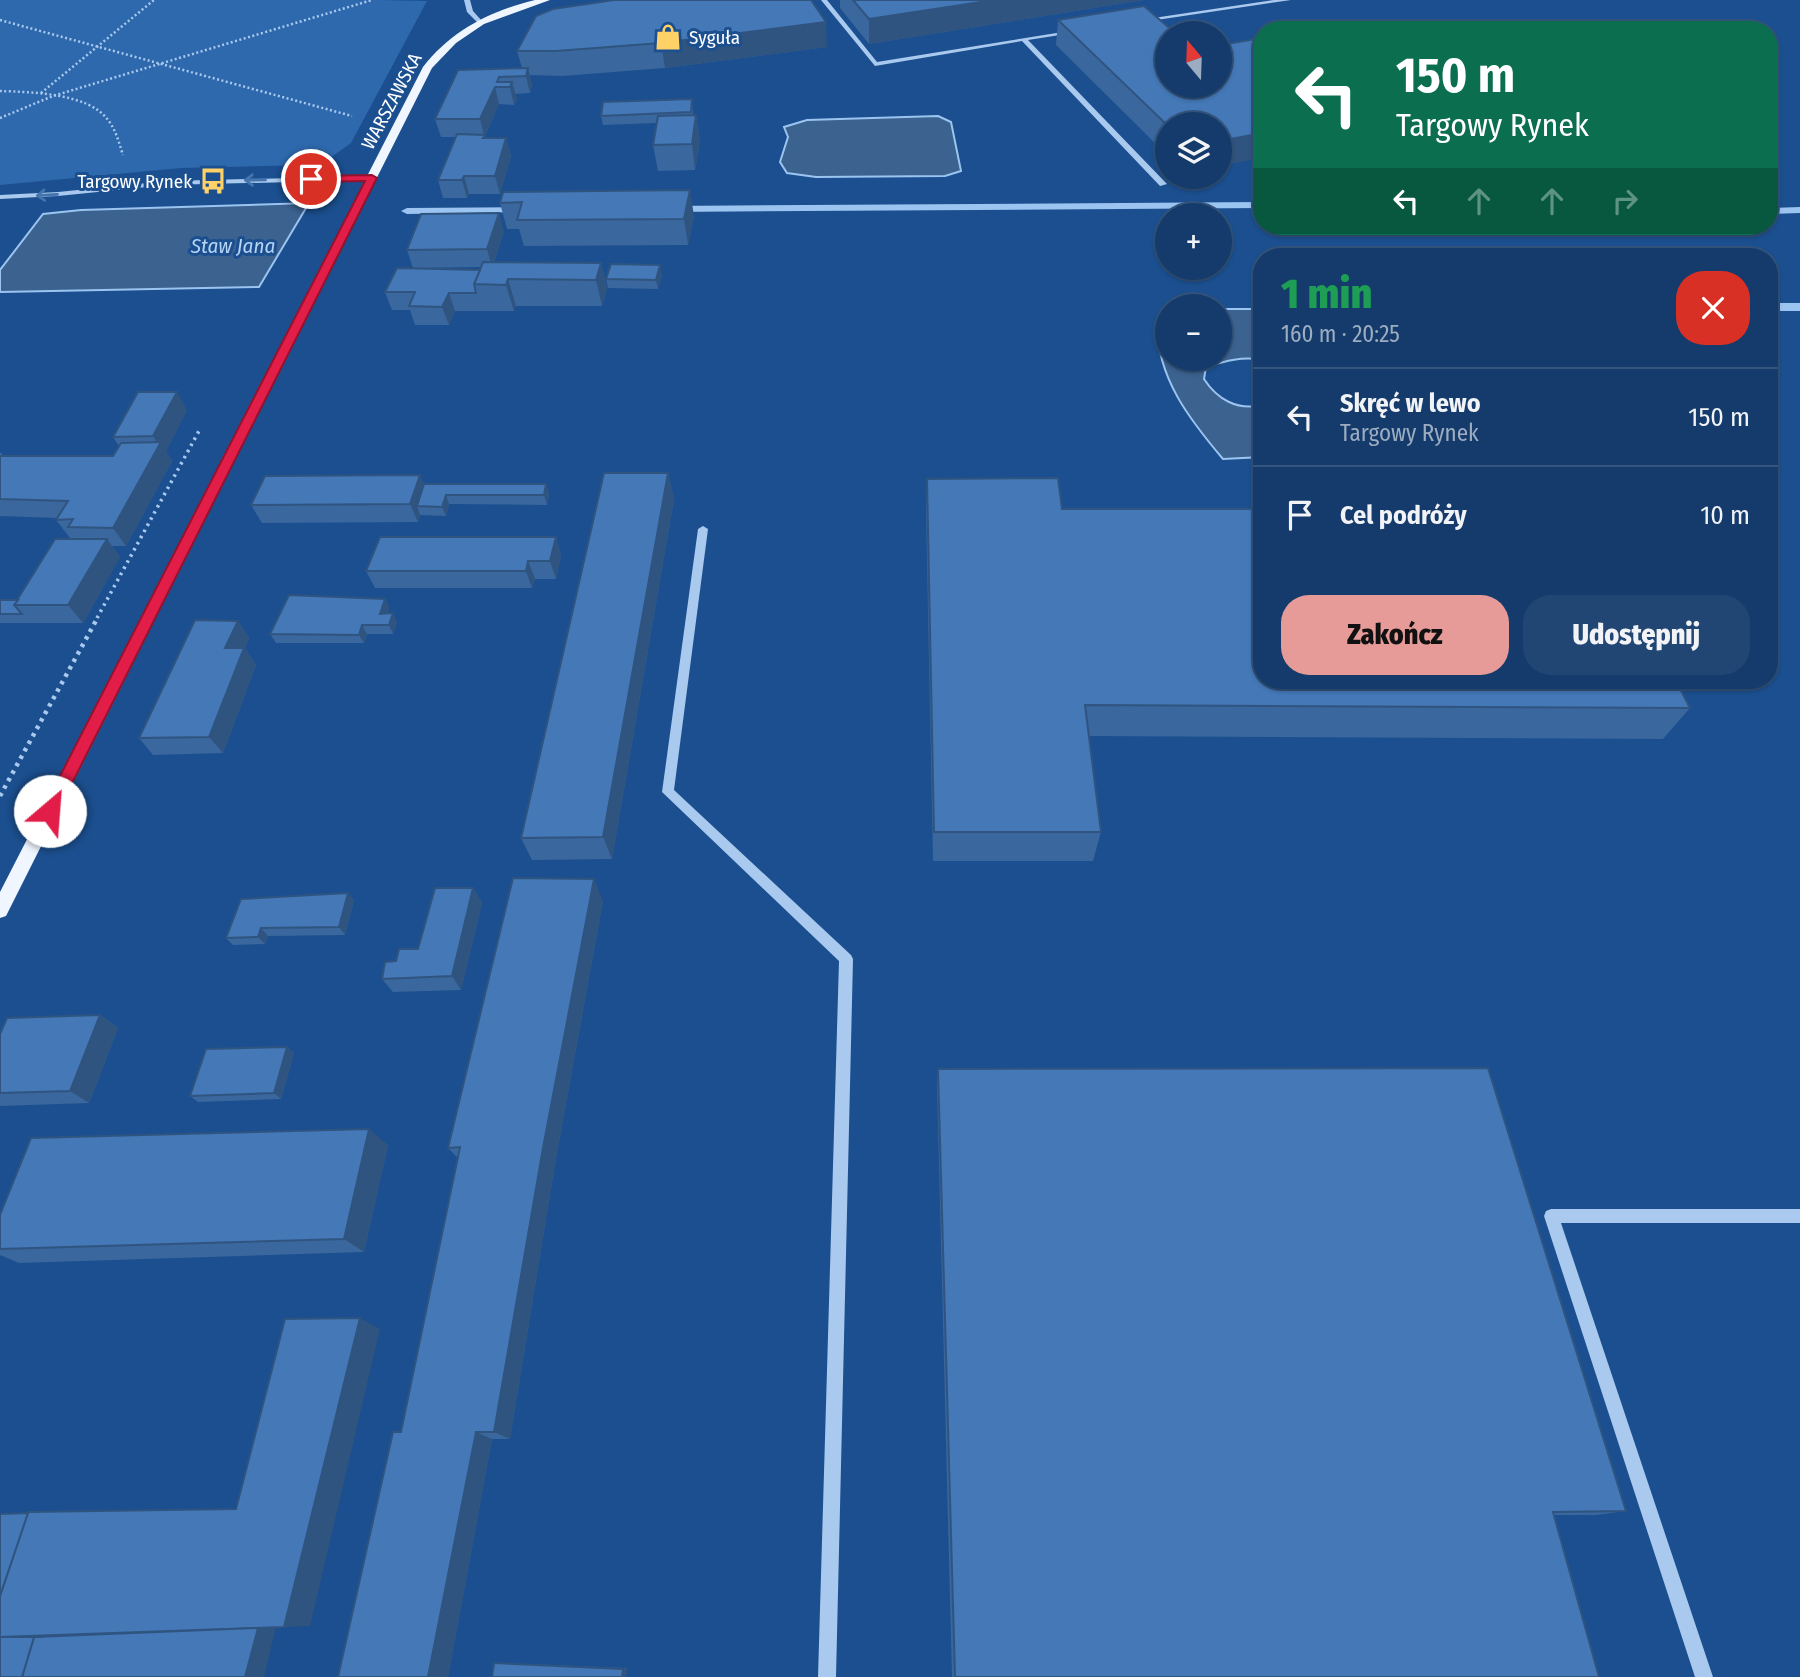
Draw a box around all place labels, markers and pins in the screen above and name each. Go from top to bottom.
shop icon: Syguła [653,22,683,52]
place label: Syguła [689,26,740,49]
pin [281,149,341,209]
bus stop icon: Targowy Rynek [198,166,228,196]
place label: Targowy Rynek [77,170,192,193]

